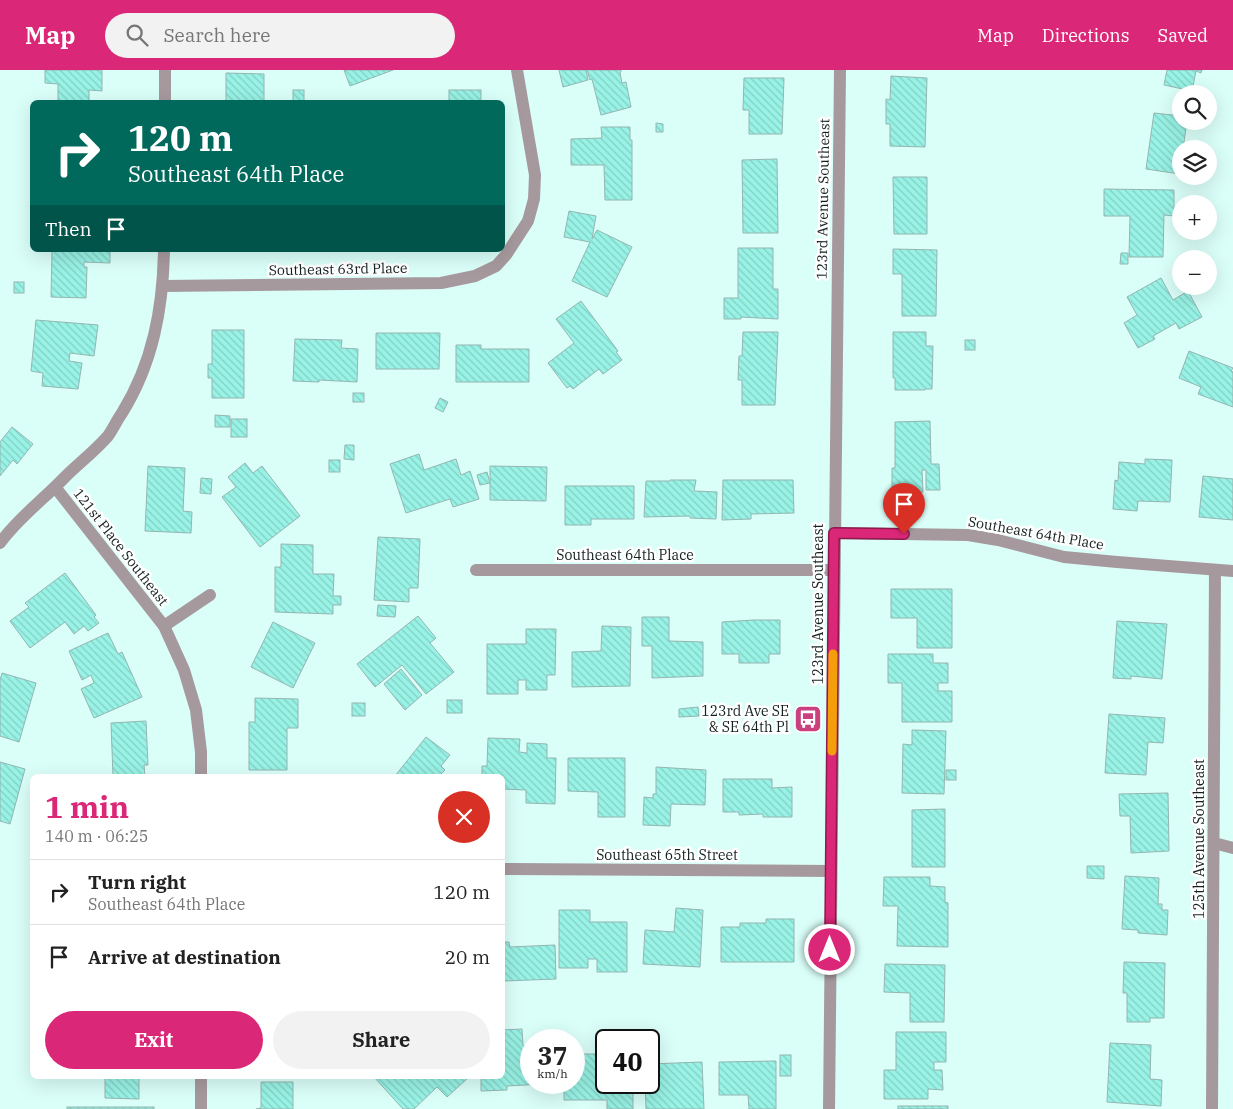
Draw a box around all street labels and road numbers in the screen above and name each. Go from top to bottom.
street label: 123rd Avenue Southeast [813,118,833,280]
street label: Southeast 63rd Place [269,259,407,279]
street label: 121st Place Southeast [70,485,172,609]
street label: Southeast 64th Place [967,512,1105,554]
street label: 123rd Avenue Southeast [809,523,827,685]
street label: Southeast 64th Place [556,546,694,564]
street label: 125th Avenue Southeast [1190,759,1208,919]
street label: Southeast 65th Street [596,846,738,864]

